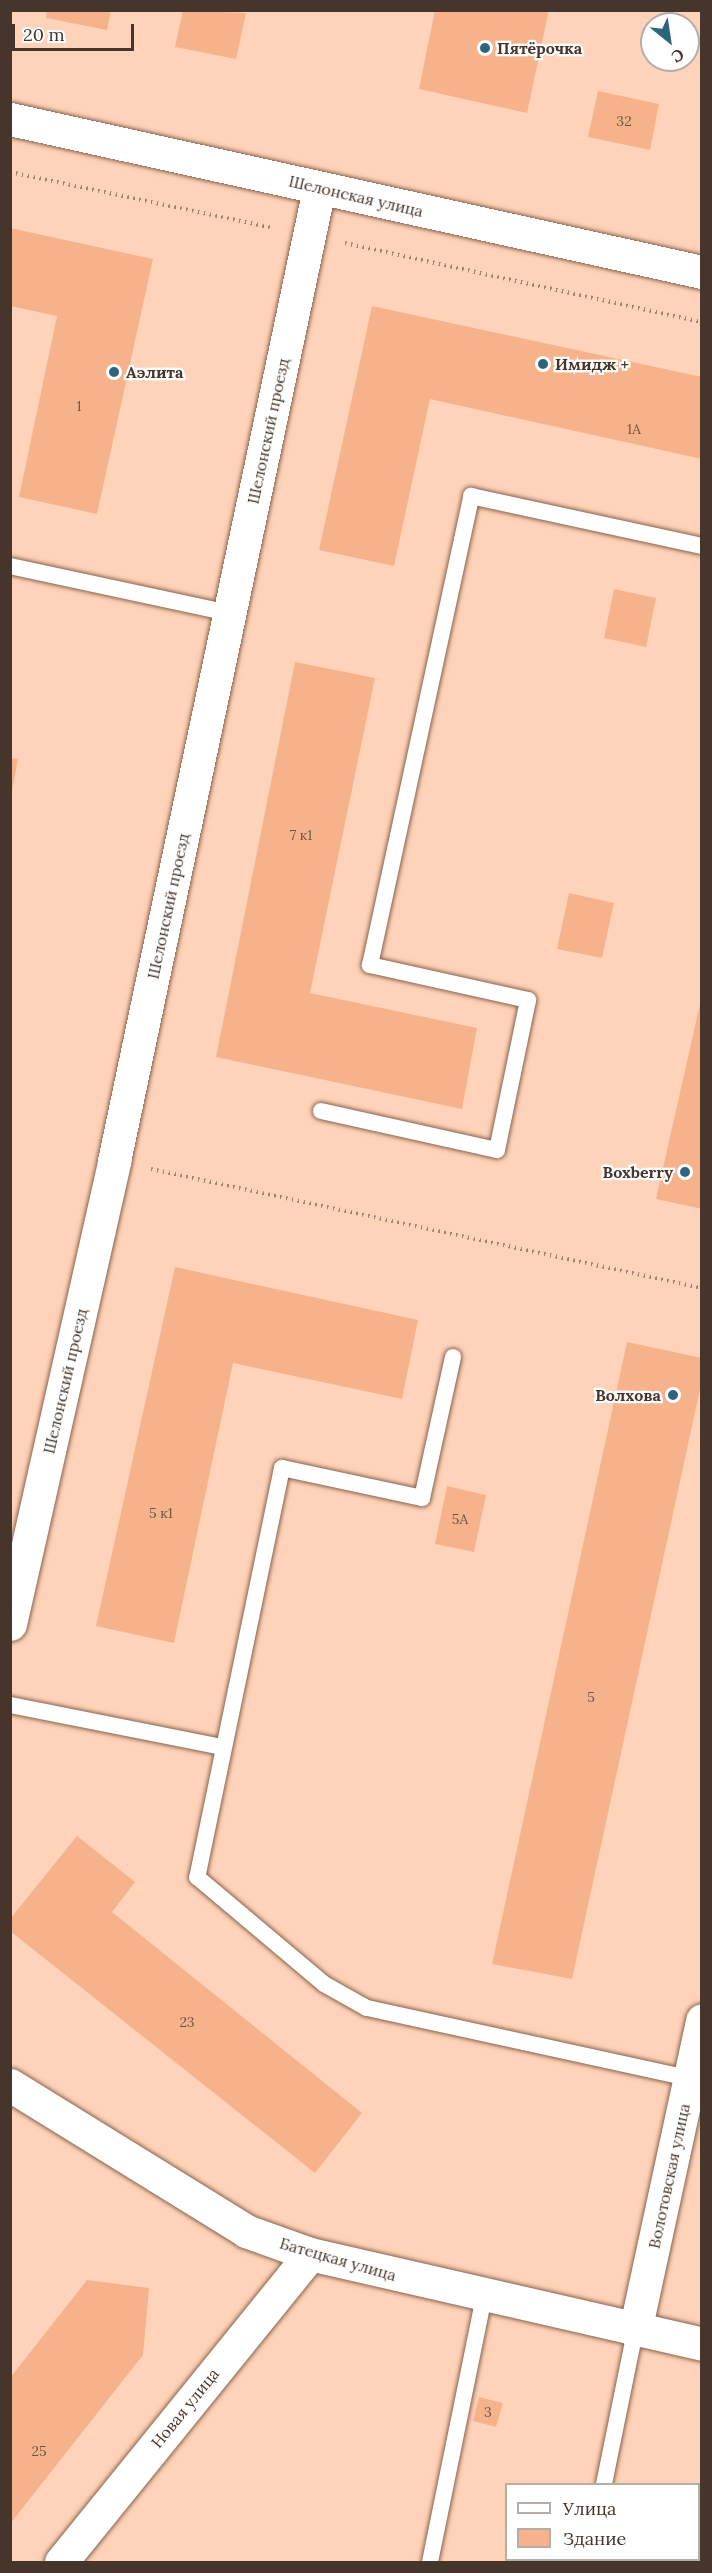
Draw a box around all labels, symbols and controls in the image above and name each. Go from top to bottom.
scale bar [15,12,136,50]
north arrow [640,12,700,72]
text: 20 m [23,23,65,46]
place label: Пятёрочка [497,38,582,58]
marker: Пятёрочка [478,41,492,55]
text: С [668,44,688,67]
house number: 32 [616,113,632,129]
street label: Шелонская улица [287,171,425,221]
place label: Имидж + [555,354,629,374]
street label: Шелонский проезд [243,356,293,506]
marker: Имидж + [536,357,550,371]
place label: Аэлита [126,362,183,382]
marker: Аэлита [107,365,121,379]
house number: 1 [76,398,82,414]
house number: 1А [627,421,641,437]
house number: 7 к1 [290,827,312,843]
street label: Шелонский проезд [143,831,193,981]
place label: Boxberry [603,1162,673,1182]
marker: Boxberry [678,1165,692,1179]
street label: Шелонский проезд [39,1306,91,1456]
place label: Волхова [595,1385,661,1405]
marker: Волхова [666,1388,680,1402]
house number: 5 к1 [149,1505,173,1521]
house number: 5А [452,1511,468,1527]
house number: 5 [587,1689,595,1705]
house number: 23 [179,2014,195,2030]
street label: Волотовская улица [644,2102,694,2250]
street label: Батецкая улица [277,2233,399,2285]
street label: Новая улица [147,2364,223,2452]
house number: 3 [484,2404,492,2420]
house number: 25 [31,2443,47,2459]
legend [505,2483,700,2561]
text: Улица [563,2497,616,2520]
text: Здание [563,2527,626,2550]

